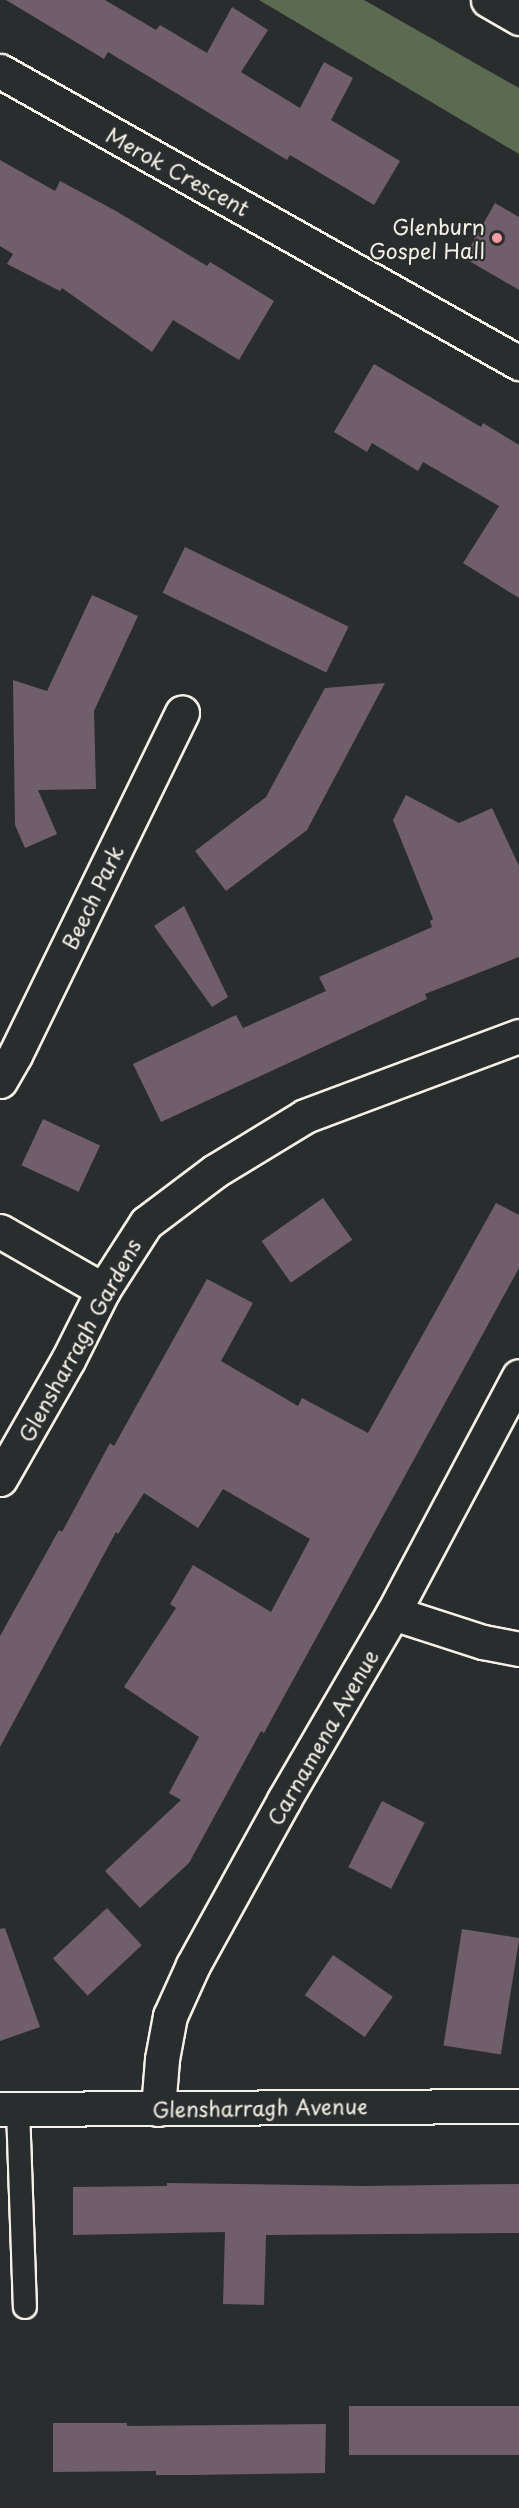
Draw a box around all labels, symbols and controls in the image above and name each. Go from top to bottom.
street label: Merok Crescent [102,121,254,221]
place label: Glenburn Gospel Hall [369,213,485,263]
marker: Glenburn Gospel Hall [490,231,504,245]
street label: Beech Park [56,841,128,953]
street label: Glensharragh Gardens [13,1234,145,1446]
street label: Carnamena Avenue [262,1645,382,1829]
street label: Glensharragh Avenue [152,2093,368,2121]

